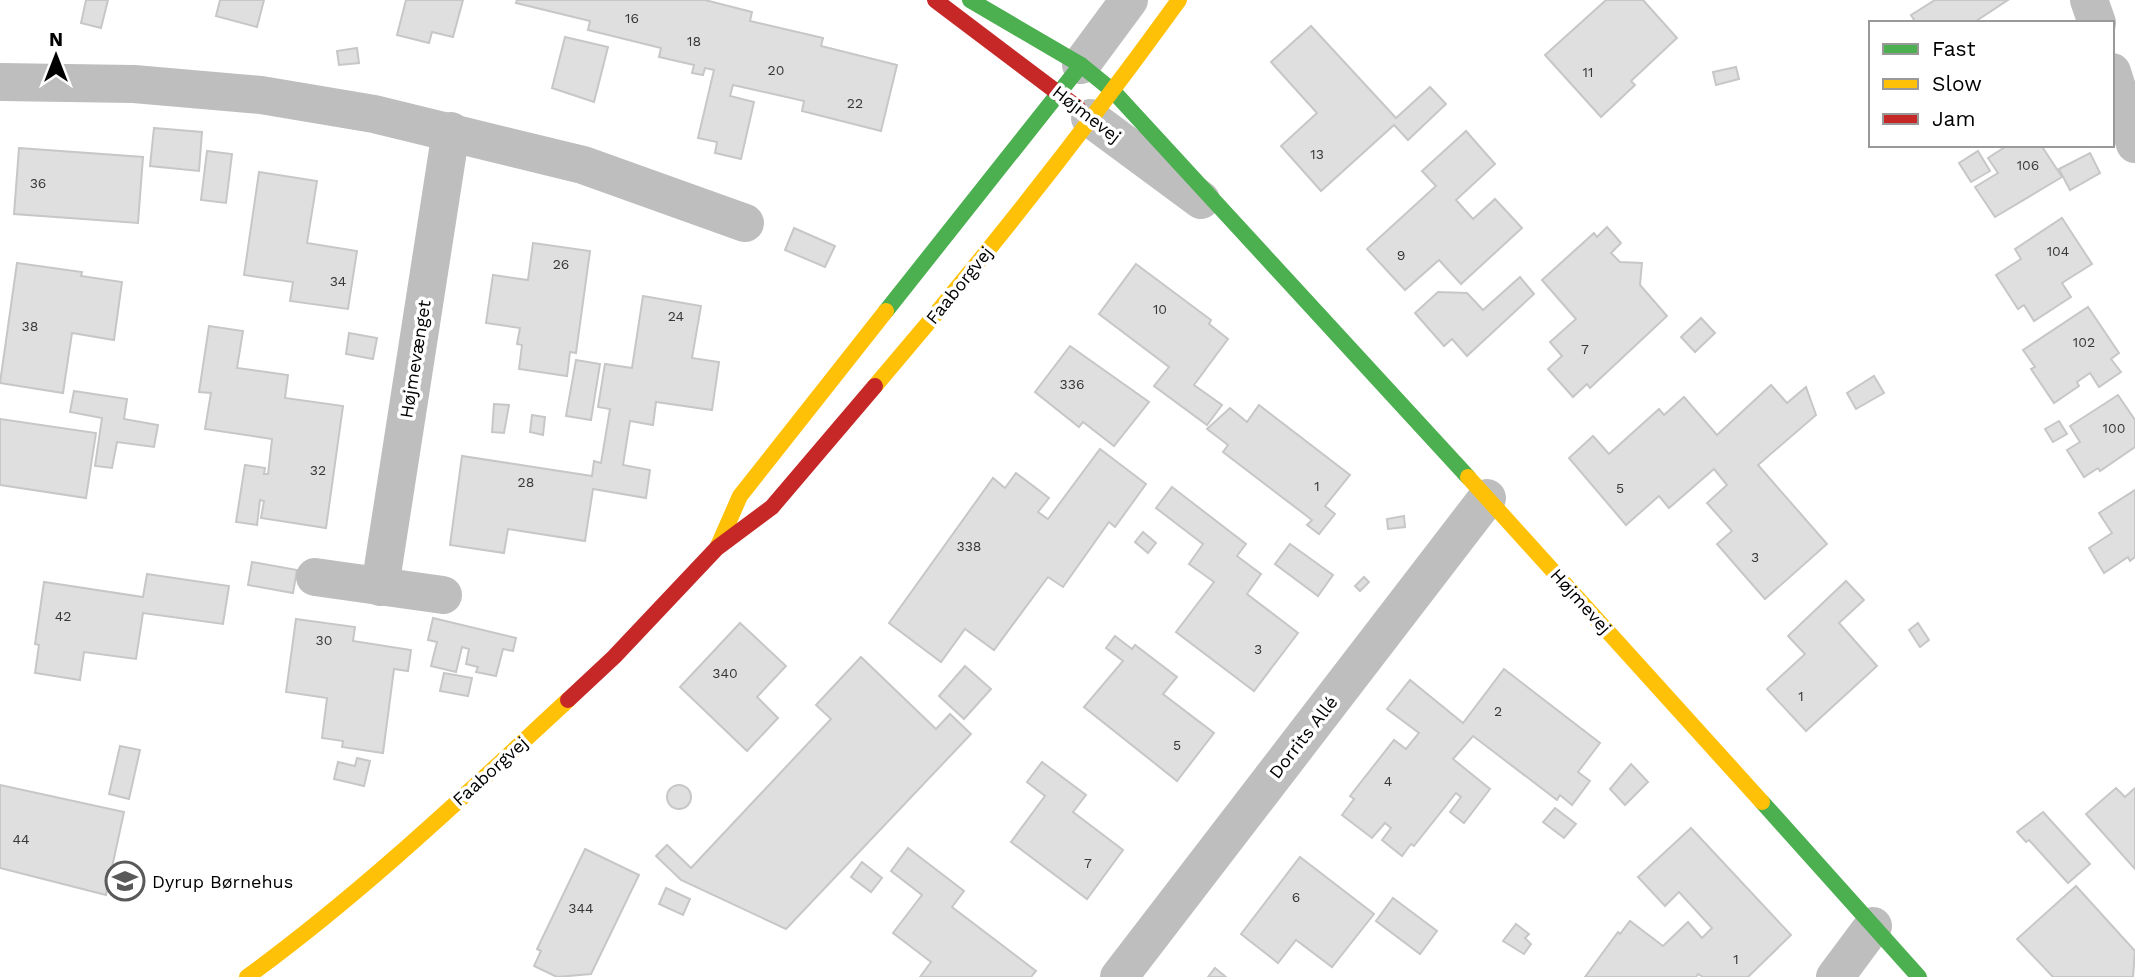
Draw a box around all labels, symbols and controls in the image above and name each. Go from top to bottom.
house number: 16 [625,10,639,26]
north arrow [21,21,91,91]
legend [1869,21,2114,147]
text: N [49,28,63,51]
house number: 18 [687,33,701,49]
text: Fast [1932,36,1976,61]
house number: 20 [768,62,784,78]
house number: 11 [1583,64,1593,80]
text: Slow [1932,71,1982,96]
street label: Højmevej [1049,81,1125,147]
house number: 22 [847,95,863,111]
text: Jam [1932,106,1975,131]
house number: 13 [1310,146,1324,162]
house number: 106 [2017,157,2039,173]
house number: 36 [30,175,46,191]
street label: Faaborgvej [921,242,997,328]
house number: 104 [2047,243,2069,259]
house number: 9 [1397,247,1405,263]
house number: 26 [553,256,569,272]
house number: 34 [330,273,346,289]
street label: Højmevænget [395,298,435,420]
house number: 10 [1153,301,1167,317]
house number: 24 [668,308,684,324]
house number: 38 [22,318,38,334]
house number: 102 [2073,334,2095,350]
house number: 7 [1581,341,1589,357]
house number: 336 [1060,376,1084,392]
house number: 100 [2103,420,2125,436]
house number: 32 [310,462,326,478]
house number: 28 [518,474,534,490]
house number: 1 [1314,478,1320,494]
house number: 5 [1616,480,1624,496]
house number: 338 [957,538,981,554]
house number: 3 [1751,549,1759,565]
street label: Højmevej [1546,564,1616,638]
house number: 42 [55,608,71,624]
house number: 30 [316,632,332,648]
house number: 3 [1254,641,1262,657]
house number: 340 [712,665,738,681]
house number: 1 [1798,688,1804,704]
street label: Dorrits Allé [1264,692,1342,782]
house number: 2 [1494,703,1502,719]
street label: Faaborgvej [448,732,532,810]
house number: 5 [1173,737,1181,753]
house number: 4 [1384,773,1392,789]
house number: 44 [12,831,30,847]
house number: 7 [1084,855,1092,871]
school or university icon: Dyrup Børnehus [104,860,146,902]
place label: Dyrup Børnehus [152,871,293,892]
house number: 6 [1292,889,1300,905]
house number: 344 [568,900,594,916]
house number: 1 [1733,951,1739,967]

